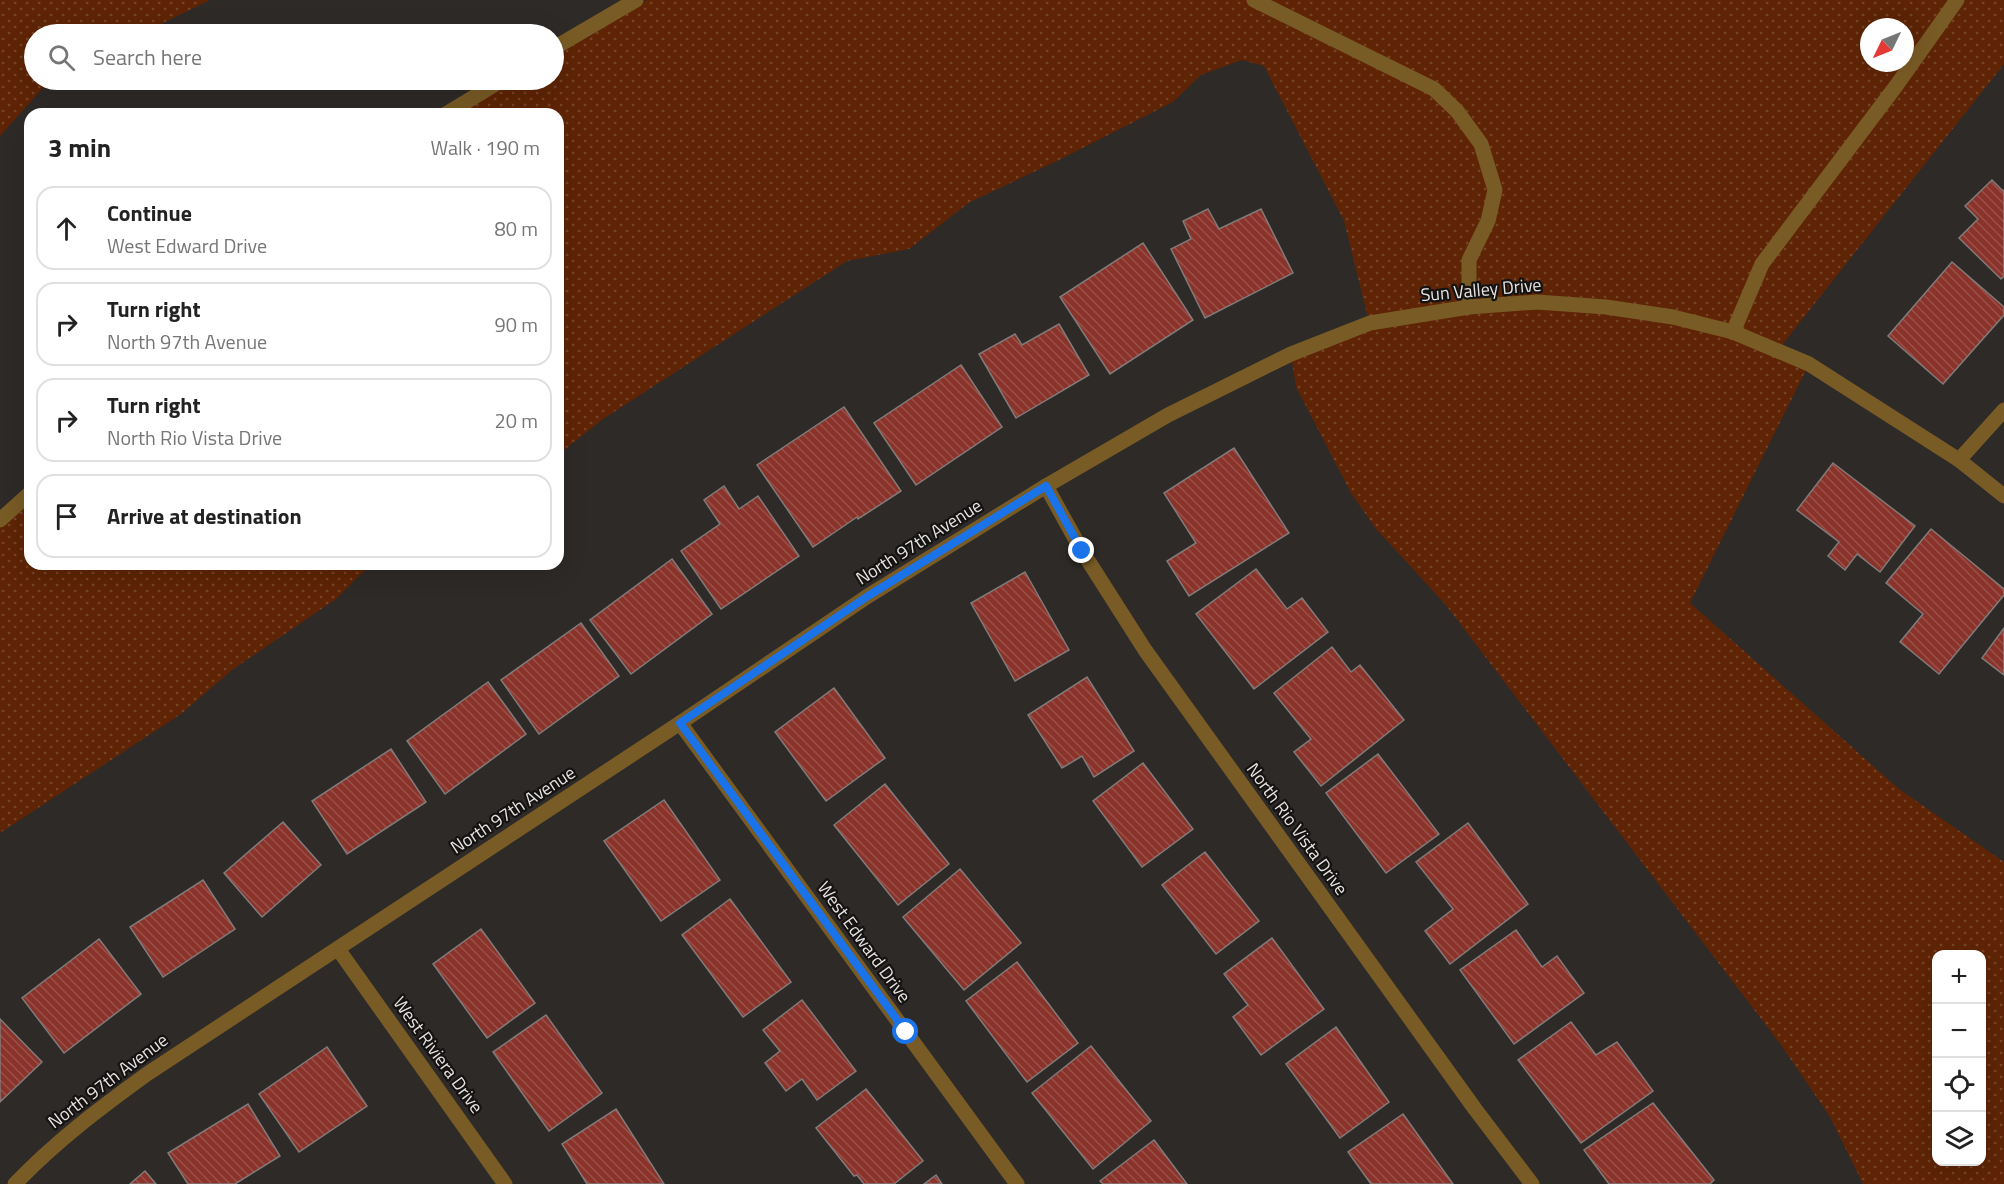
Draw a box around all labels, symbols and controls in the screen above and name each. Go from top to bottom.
north arrow [1860,18,1914,72]
search box [24,24,564,90]
text: Search here [93,40,202,74]
icon: search [45,41,78,74]
text: 3 min [48,128,111,167]
text: Walk · 190 m [431,132,540,163]
text: Continue [107,196,192,230]
icon: ahead [50,212,83,245]
text: 80 m [494,213,538,244]
text: West Edward Drive [107,230,267,261]
street label: Sun Valley Drive [1419,271,1543,308]
text: Turn right [107,292,201,326]
icon: right [50,308,83,341]
text: 90 m [494,309,538,340]
text: North 97th Avenue [107,326,267,357]
text: Turn right [107,388,201,422]
icon: right [50,404,83,437]
text: 20 m [494,405,538,436]
text: North Rio Vista Drive [107,422,282,453]
street label: North 97th Avenue [850,492,987,591]
text: Arrive at destination [107,499,302,533]
icon: arrive [50,500,83,533]
route end [1068,537,1094,563]
street label: North Rio Vista Drive [1240,757,1355,900]
street label: North 97th Avenue [445,759,581,860]
street label: West Edward Drive [811,875,918,1008]
map controls [1932,950,1986,1166]
button: + [1932,950,1986,1004]
street label: West Riviera Drive [387,991,490,1119]
button: − [1932,1004,1986,1058]
route start [892,1018,918,1044]
street label: North 97th Avenue [42,1026,173,1135]
button: locate [1932,1058,1986,1112]
button: layers [1932,1112,1986,1166]

